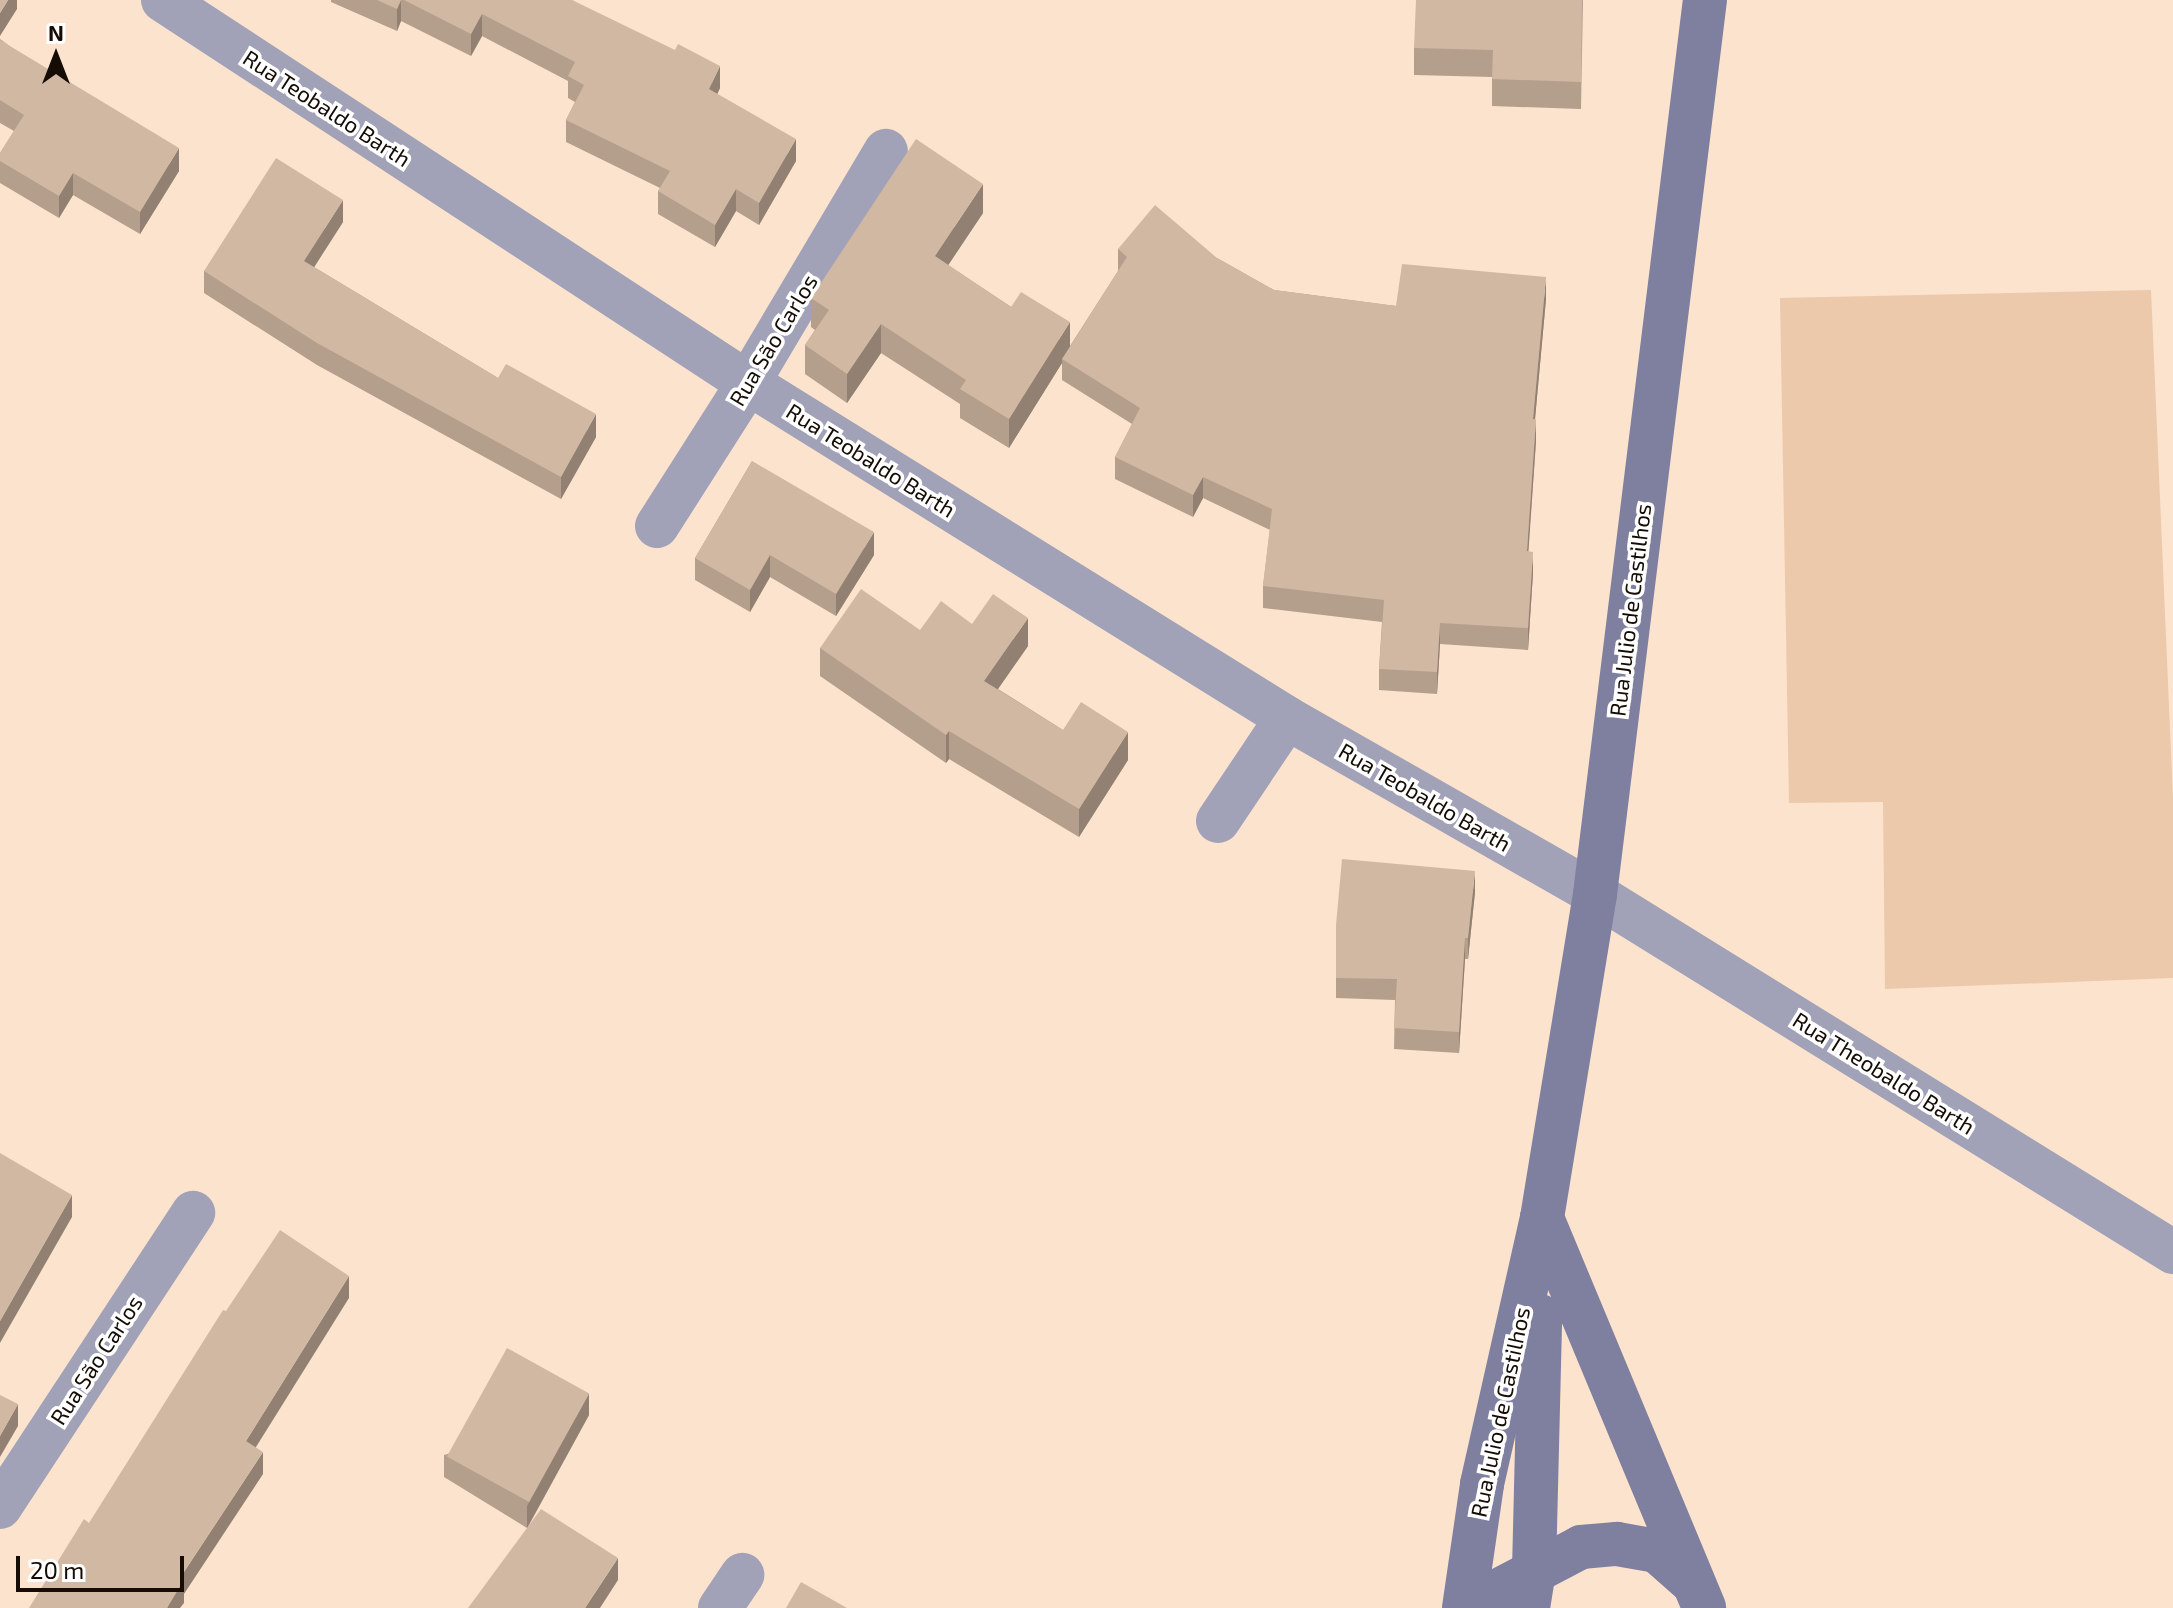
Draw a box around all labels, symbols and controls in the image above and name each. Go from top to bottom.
north arrow [16,16,96,96]
text: N [48,19,64,45]
street label: Rua Teobaldo Barth [238,44,416,172]
street label: Rua São Carlos [723,270,823,410]
street label: Rua Teobaldo Barth [781,397,961,523]
street label: Rua Julio de Castilhos [1604,502,1656,718]
street label: Rua Teobaldo Barth [1334,737,1516,857]
street label: Rua Theobaldo Barth [1788,1006,1980,1140]
street label: Rua São Carlos [44,1291,148,1429]
street label: Rua Julio de Castilhos [1465,1304,1535,1520]
scale bar [20,1540,188,1590]
text: 20 m [30,1555,84,1584]

